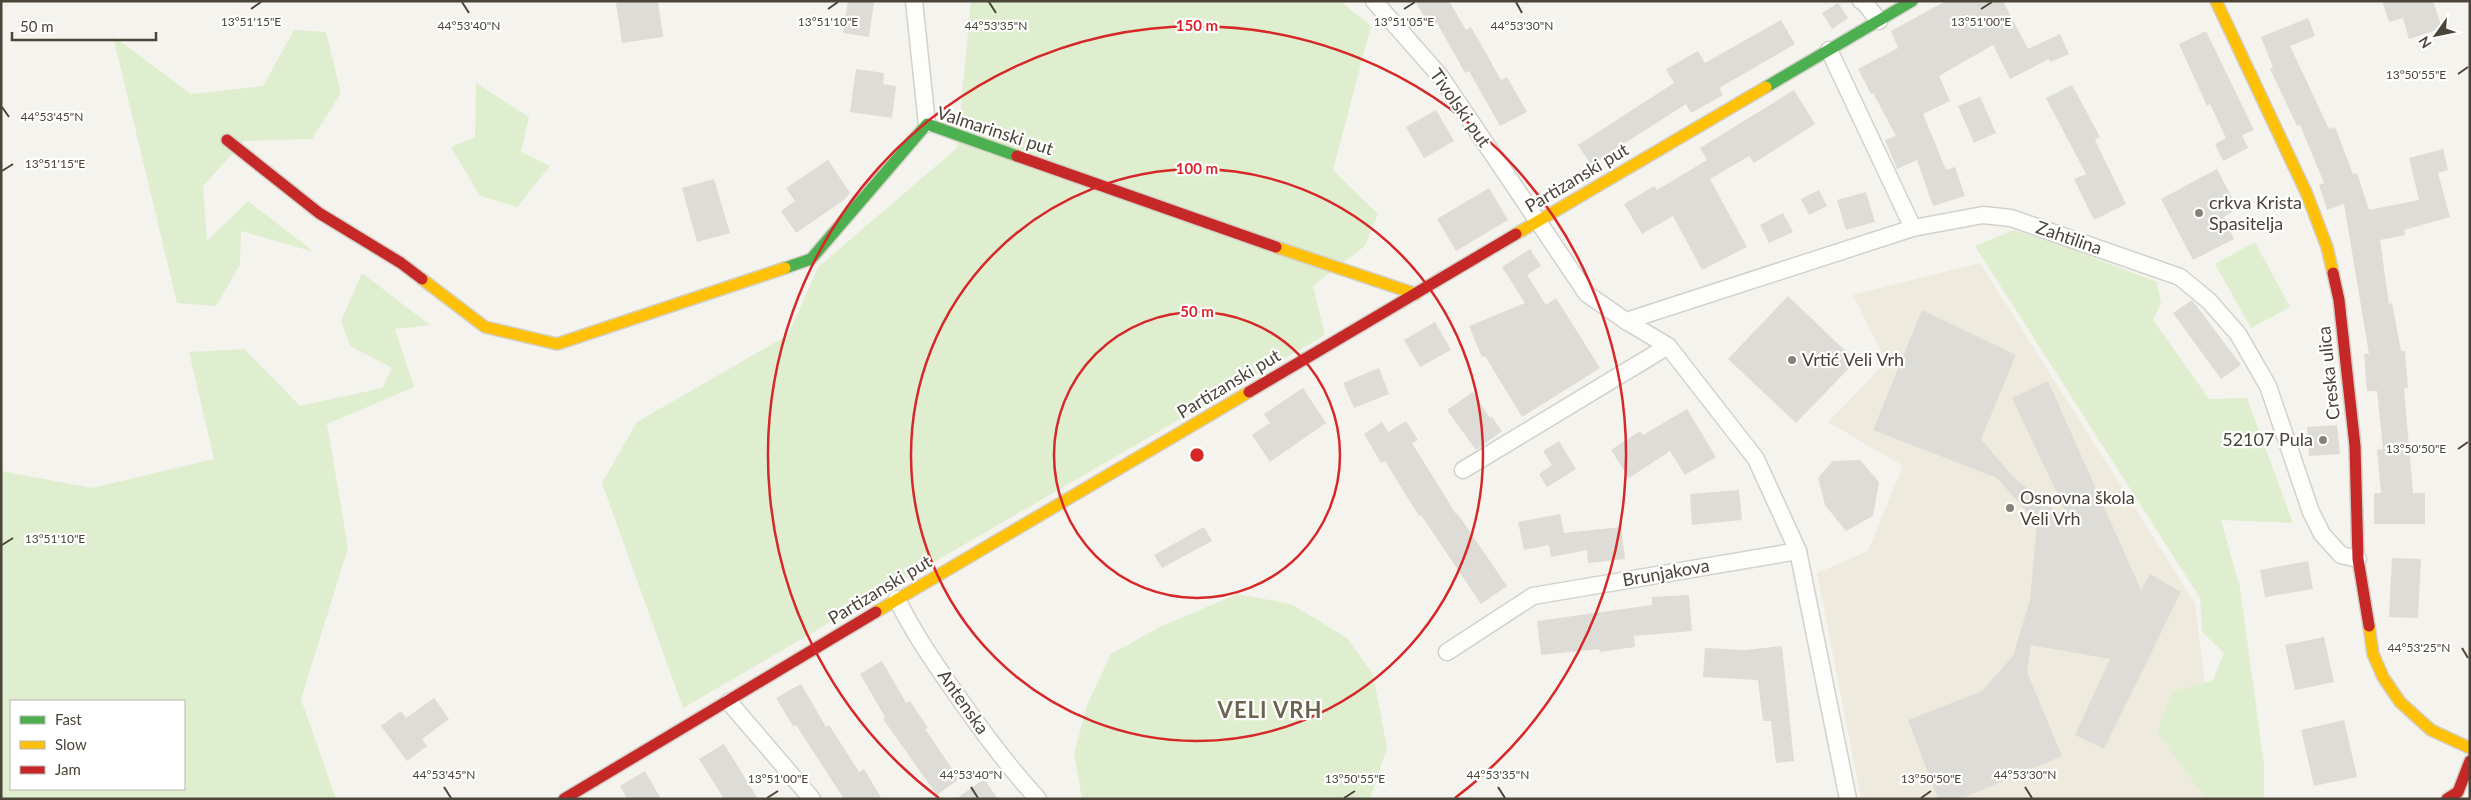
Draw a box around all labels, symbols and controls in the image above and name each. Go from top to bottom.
scale bar [12,10,156,42]
north arrow [2411,10,2461,60]
text: 13°51'15"E [221,14,281,29]
text: 13°51'10"E [798,14,858,29]
text: 13°51'05"E [1374,14,1434,29]
text: 13°51'00"E [1951,14,2011,29]
text: 150 m [1176,16,1218,34]
text: 50 m [20,17,54,35]
text: 44°53'40"N [438,18,500,33]
text: 44°53'35"N [965,18,1027,33]
text: 44°53'30"N [1491,18,1553,33]
text: N [2415,33,2435,52]
street label: Tivolski put [1426,64,1496,151]
text: 13°50'55"E [2386,67,2446,82]
street label: Valmarinski put [934,101,1057,159]
text: 44°53'45"N [21,109,83,124]
street label: Partizanski put [1521,137,1633,217]
text: 13°51'15"E [25,156,85,171]
text: 100 m [1176,159,1218,177]
place label: crkva Krista Spasitelja [2209,191,2302,234]
marker: crkva Krista Spasitelja [2193,207,2205,219]
street label: Zahtilina [2033,216,2105,259]
text: 50 m [1180,302,1214,320]
street label: Creska ulica [2312,325,2344,421]
street label: Partizanski put [1173,343,1285,423]
place label: Vrtić Veli Vrh [1802,348,1904,370]
marker: Vrtić Veli Vrh [1786,354,1798,366]
place label: 52107 Pula [2222,428,2313,450]
marker: 52107 Pula [2317,434,2329,446]
text: 13°50'50"E [2386,441,2446,456]
centre of rings [1188,446,1206,464]
place label: Osnovna škola Veli Vrh [2020,486,2135,529]
marker: Osnovna škola Veli Vrh [2004,502,2016,514]
text: 13°51'10"E [25,531,85,546]
street label: Partizanski put [824,549,936,629]
street label: Brunjakova [1621,554,1711,590]
text: 44°53'25"N [2388,640,2450,655]
street label: Antenska [934,665,994,738]
district label: VELI VRH [1217,696,1322,723]
legend [10,700,185,790]
text: Fast [55,710,82,728]
text: Slow [55,735,87,753]
text: Jam [55,760,81,778]
text: 44°53'45"N [413,767,475,782]
text: 44°53'40"N [940,767,1002,782]
text: 44°53'35"N [1467,767,1529,782]
text: 44°53'30"N [1994,767,2056,782]
text: 13°51'00"E [748,771,808,786]
text: 13°50'55"E [1325,771,1385,786]
text: 13°50'50"E [1901,771,1961,786]

